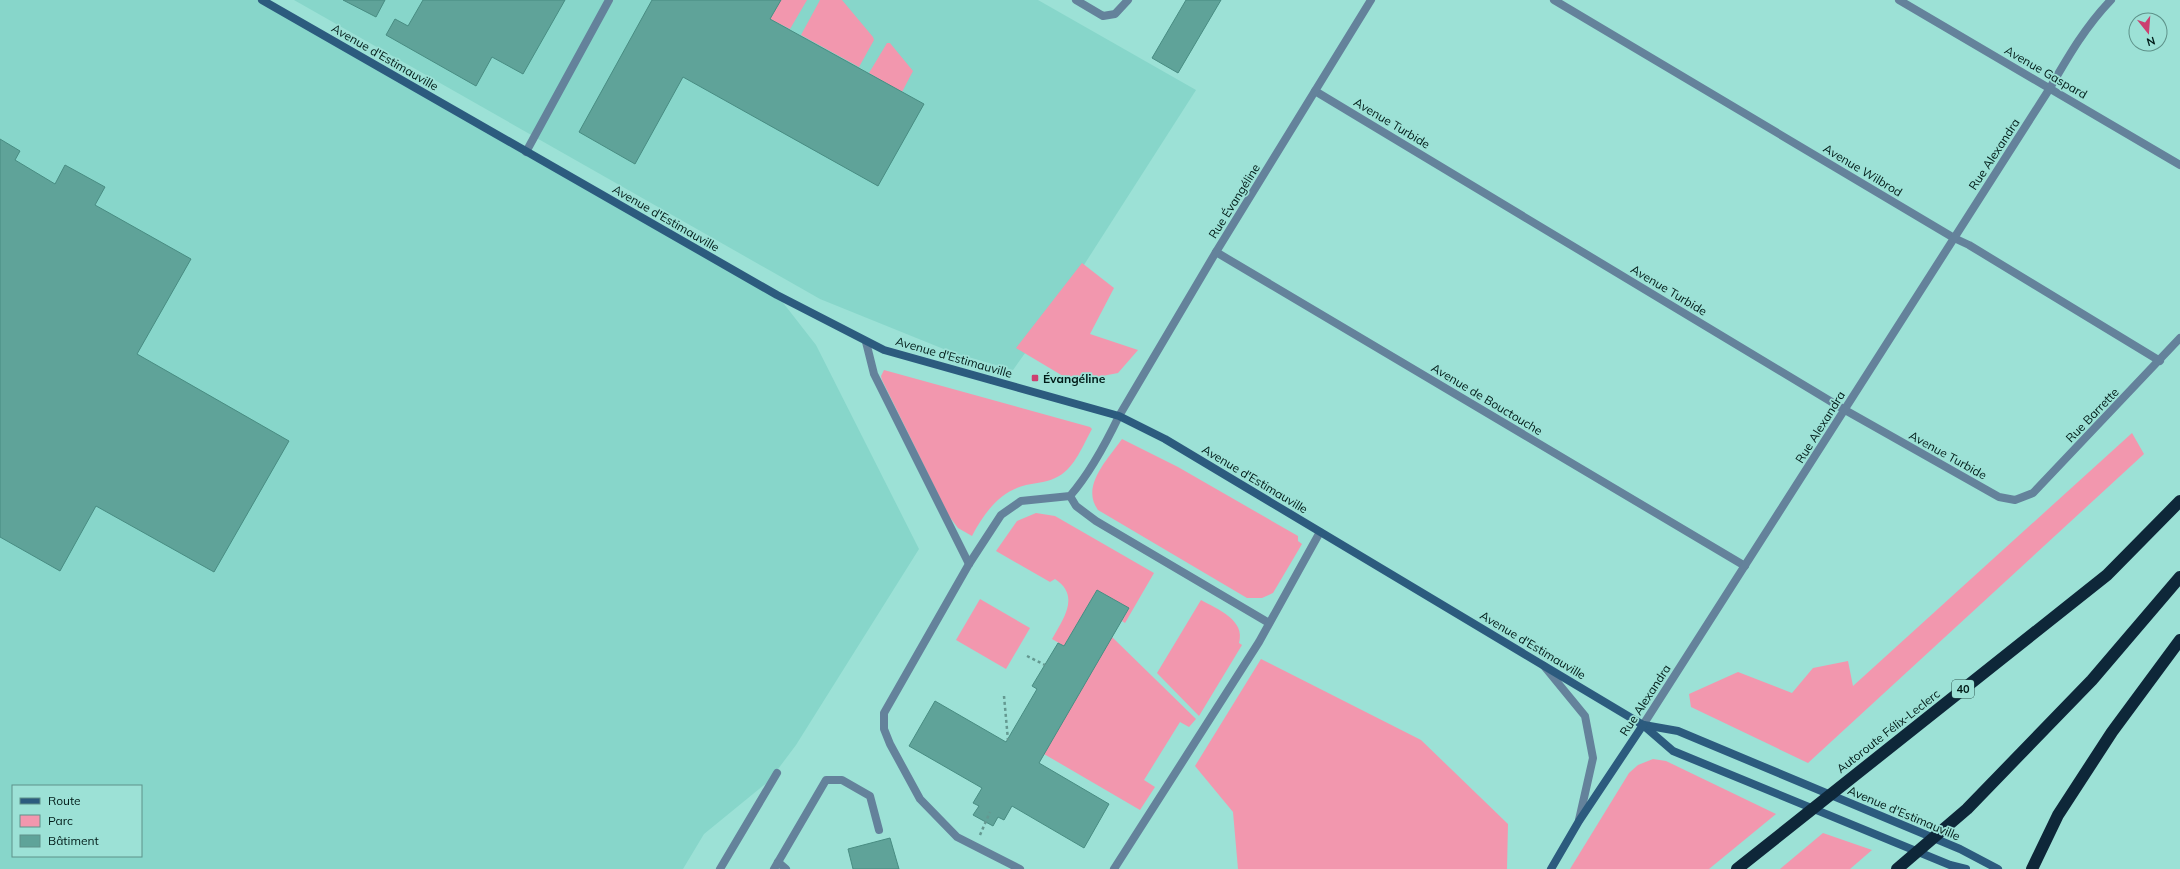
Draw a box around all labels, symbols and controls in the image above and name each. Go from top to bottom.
north arrow [2128,12,2168,52]
street label: Avenue d'Estimauville [329,20,441,94]
text: N [2145,34,2157,49]
street label: Avenue Gaspard [2002,42,2090,102]
street label: Avenue Turbide [1351,94,1433,152]
street label: Rue Alexandra [1965,115,2023,193]
street label: Avenue Wilbrod [1821,141,1905,199]
street label: Rue Évangéline [1205,161,1263,241]
street label: Avenue d'Estimauville [610,181,722,255]
street label: Avenue Turbide [1628,261,1710,319]
street label: Avenue d'Estimauville [894,333,1014,381]
street label: Avenue de Bouctouche [1429,360,1545,438]
place label: Évangéline [1043,371,1106,386]
marker: Évangéline [1030,373,1040,383]
street label: Rue Barrette [2062,385,2122,445]
street label: Rue Alexandra [1792,388,1848,466]
street label: Avenue Turbide [1907,427,1989,483]
street label: Avenue d'Estimauville [1199,441,1311,517]
street label: Avenue d'Estimauville [1477,607,1589,683]
street label: Rue Alexandra [1616,661,1674,739]
road number: 40 [1952,680,1974,698]
street label: Autoroute Félix-Leclerc [1833,686,1943,776]
street label: Avenue d'Estimauville [1845,782,1963,844]
legend [12,785,142,857]
text: Route [48,793,81,808]
text: Parc [48,813,73,828]
text: Bâtiment [48,833,99,848]

